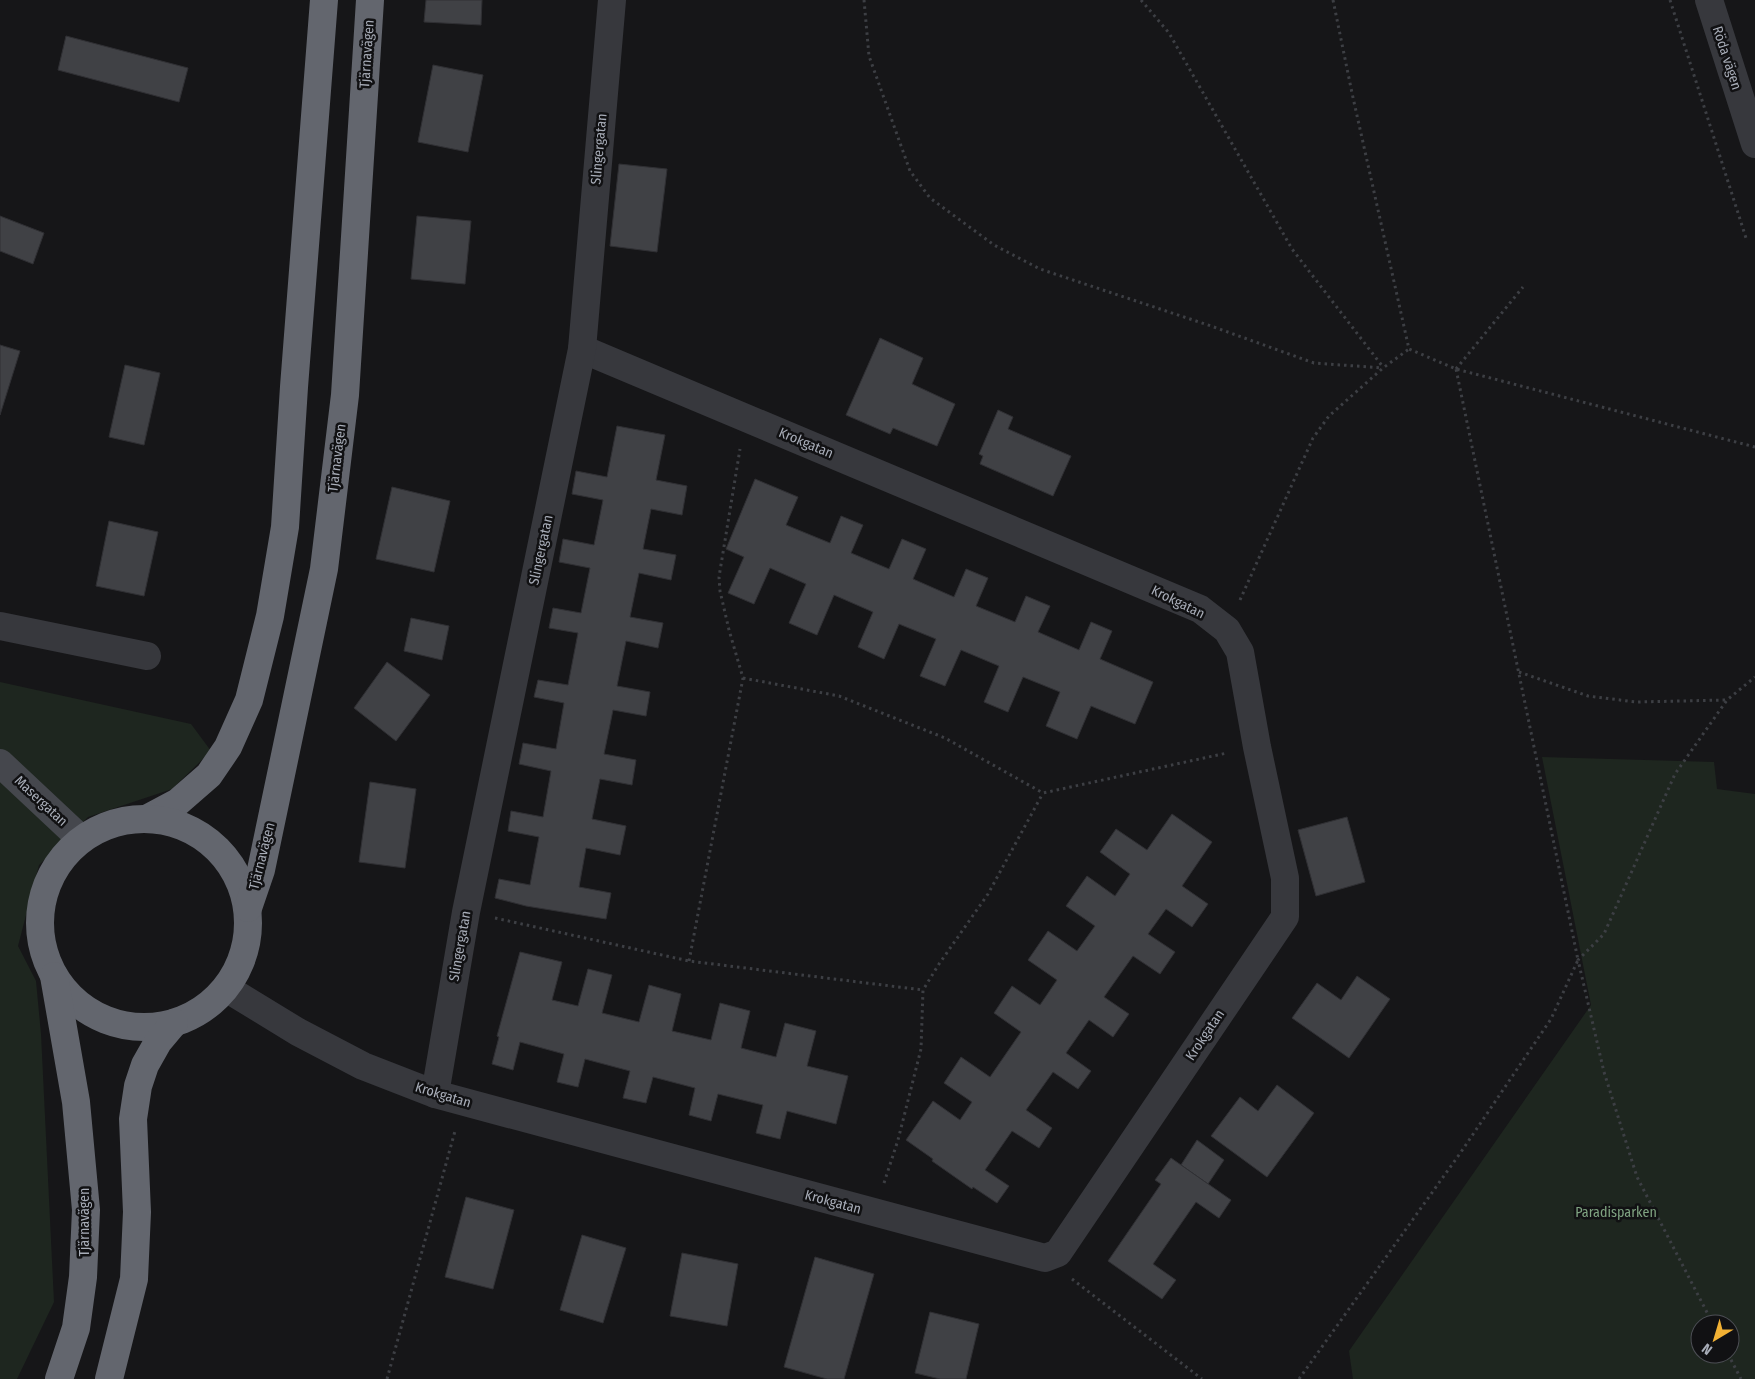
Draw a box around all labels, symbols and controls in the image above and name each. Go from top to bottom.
street label: Tjärnavägen [356,19,378,89]
street label: Röda vägen [1709,24,1745,92]
street label: Slingergatan [587,113,611,185]
street label: Tjärnavägen [324,423,350,493]
street label: Krokgatan [776,424,836,462]
street label: Slingergatan [525,513,557,587]
street label: Krokgatan [1148,582,1208,622]
street label: Masergatan [11,772,71,830]
street label: Tjärnavägen [245,821,279,891]
street label: Slingergatan [445,909,475,983]
street label: Krokgatan [1182,1006,1228,1064]
street label: Krokgatan [413,1078,473,1112]
street label: Krokgatan [803,1186,863,1218]
street label: Tjärnavägen [76,1188,93,1256]
park label: Paradisparken [1575,1204,1657,1221]
north arrow [1690,1314,1740,1364]
text: N [1699,1340,1716,1358]

